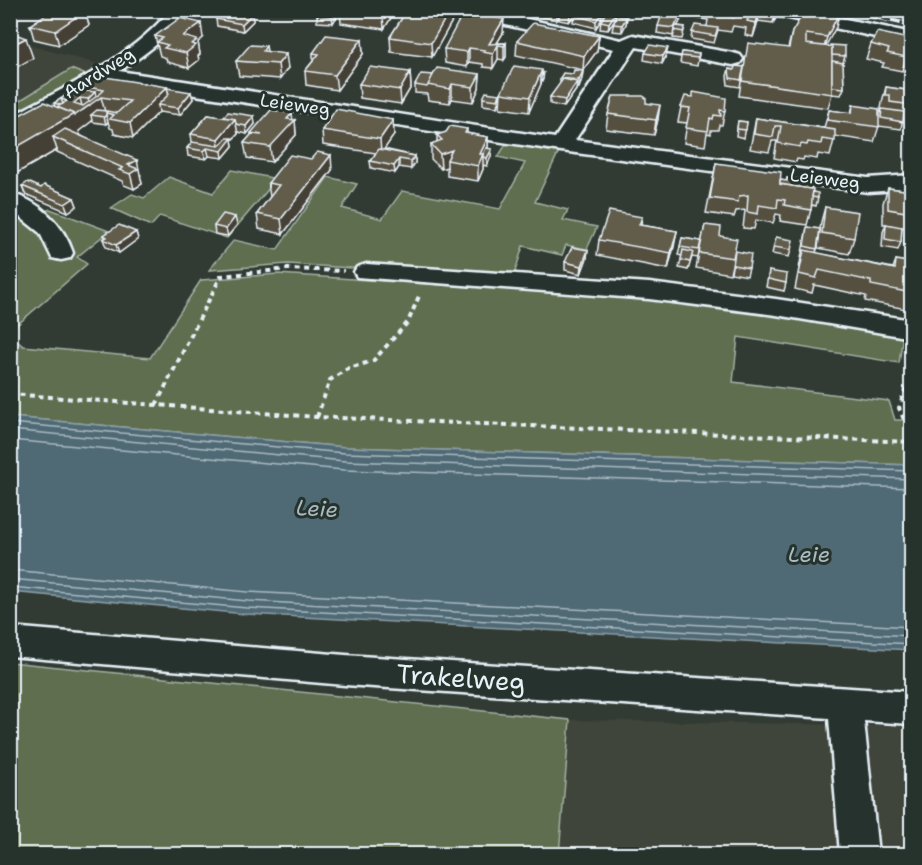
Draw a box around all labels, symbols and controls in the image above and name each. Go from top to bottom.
street label: Aardweg [59,42,139,104]
street label: Leieweg [258,88,332,122]
street label: Leieweg [789,163,861,195]
water label: Leie [295,493,339,524]
water label: Leie [788,540,830,569]
street label: Trakelweg [395,656,527,699]

